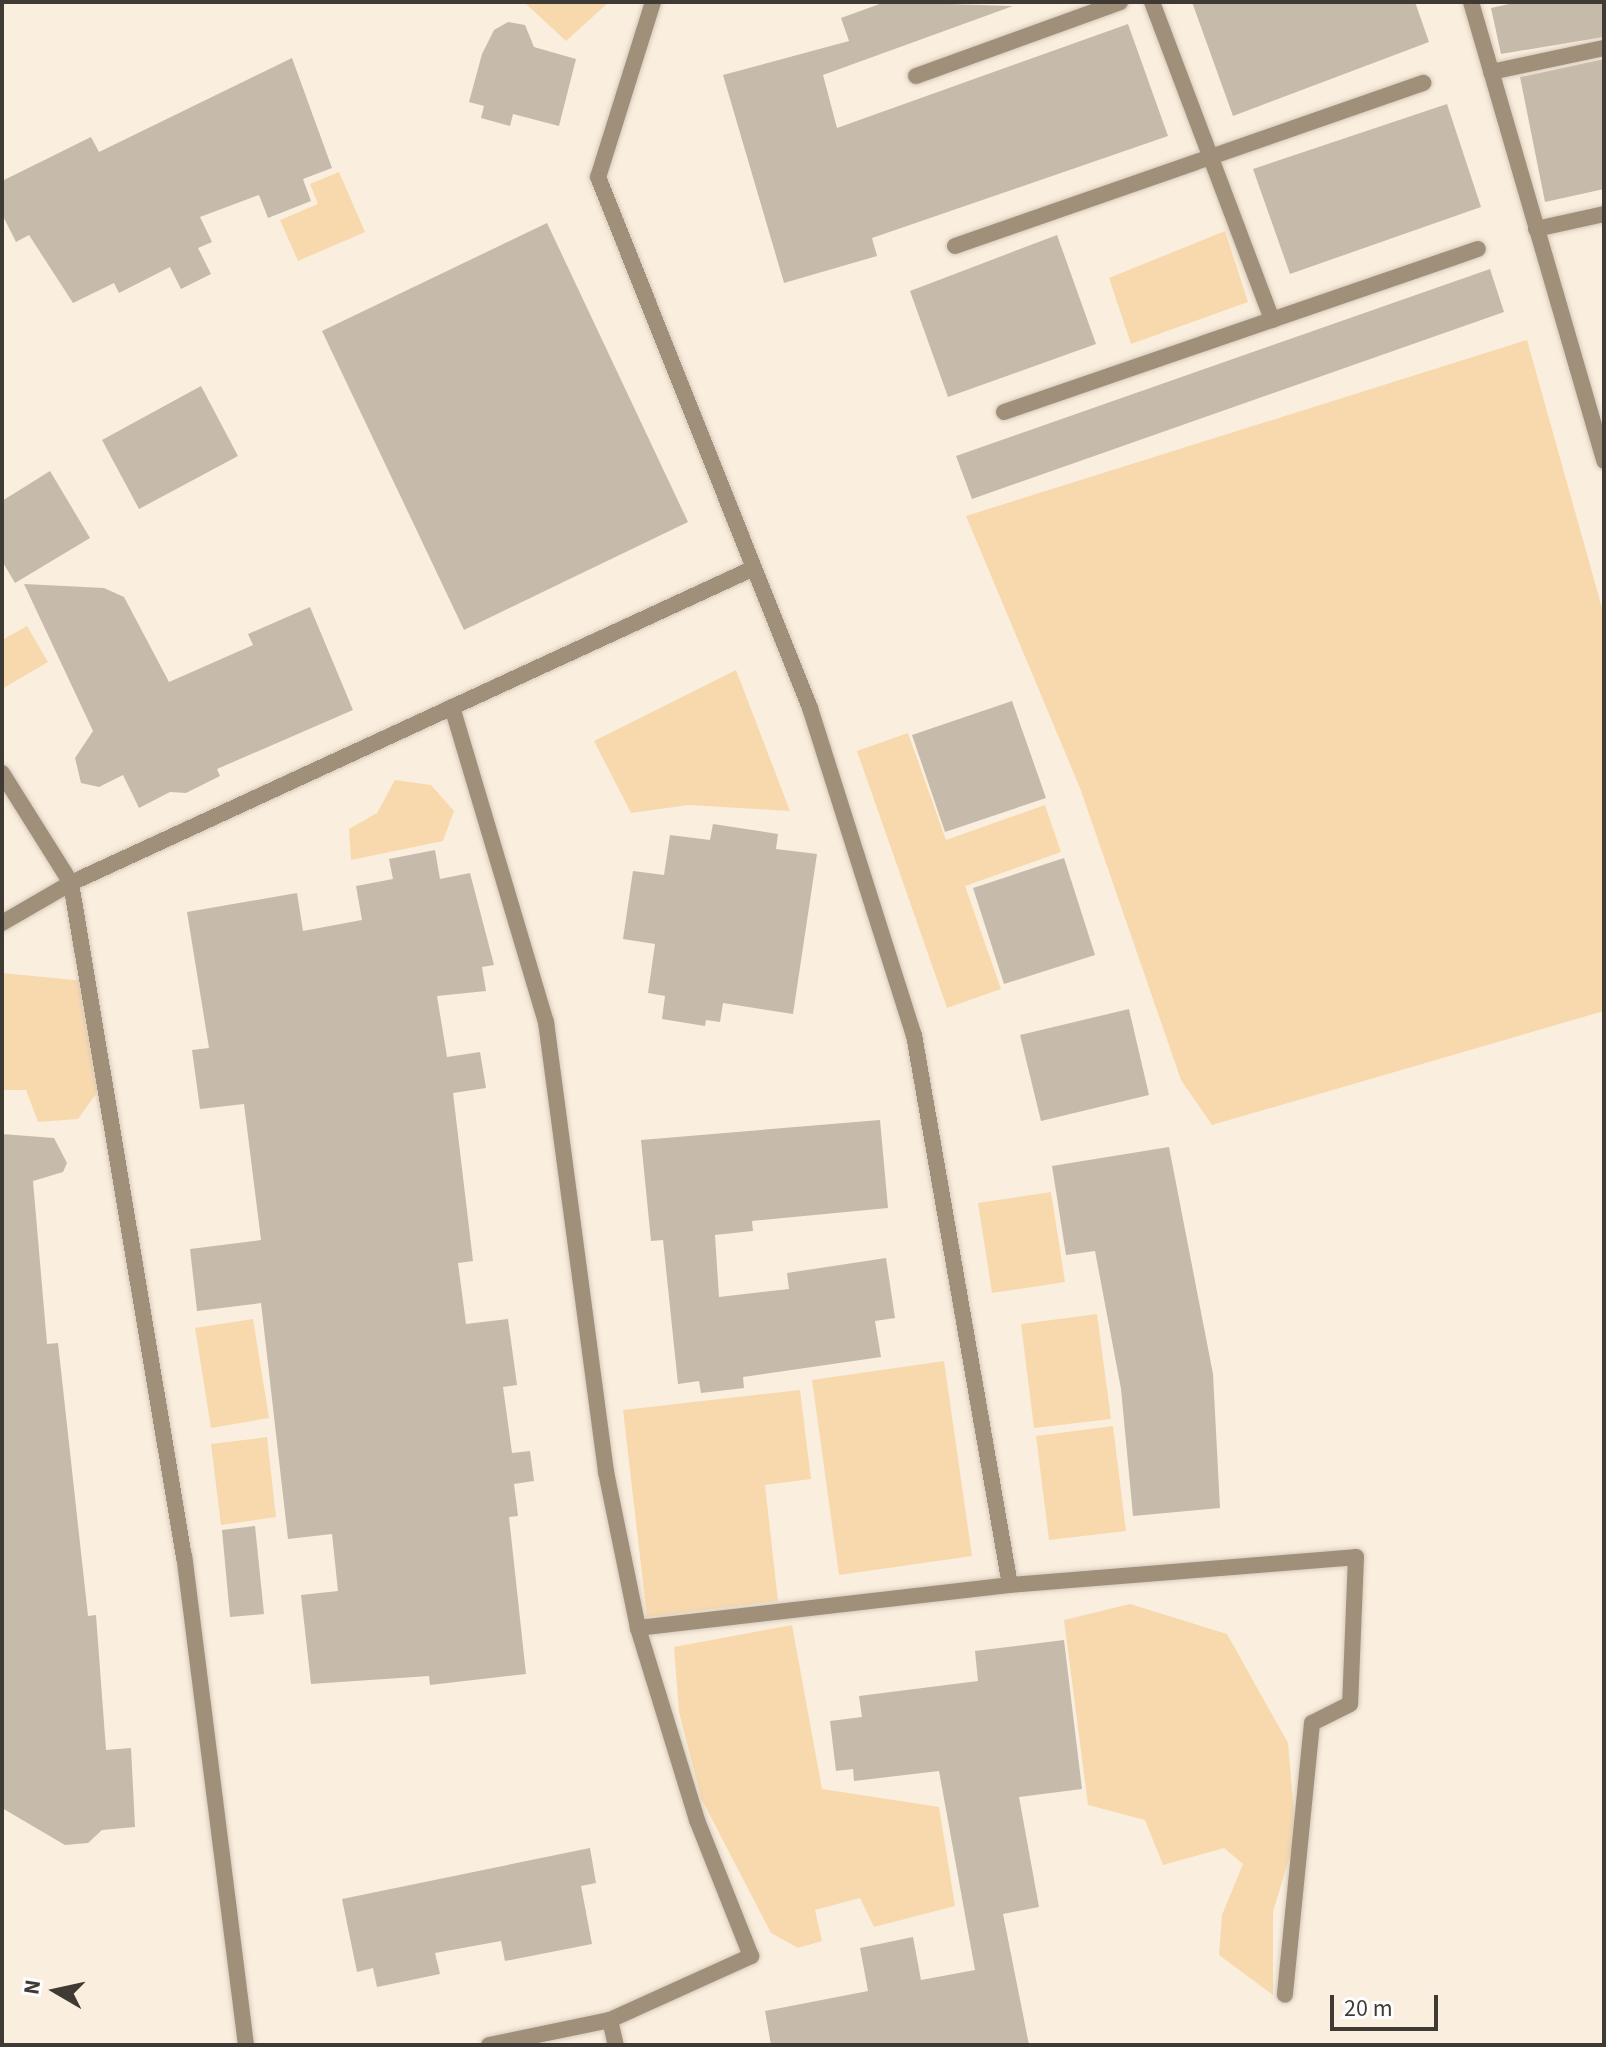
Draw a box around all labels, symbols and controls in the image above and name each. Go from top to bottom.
north arrow [16,1951,96,2031]
text: N [15,1978,49,1997]
scale bar [1334,1979,1442,2029]
text: 20 m [1344,1991,1393,2026]

